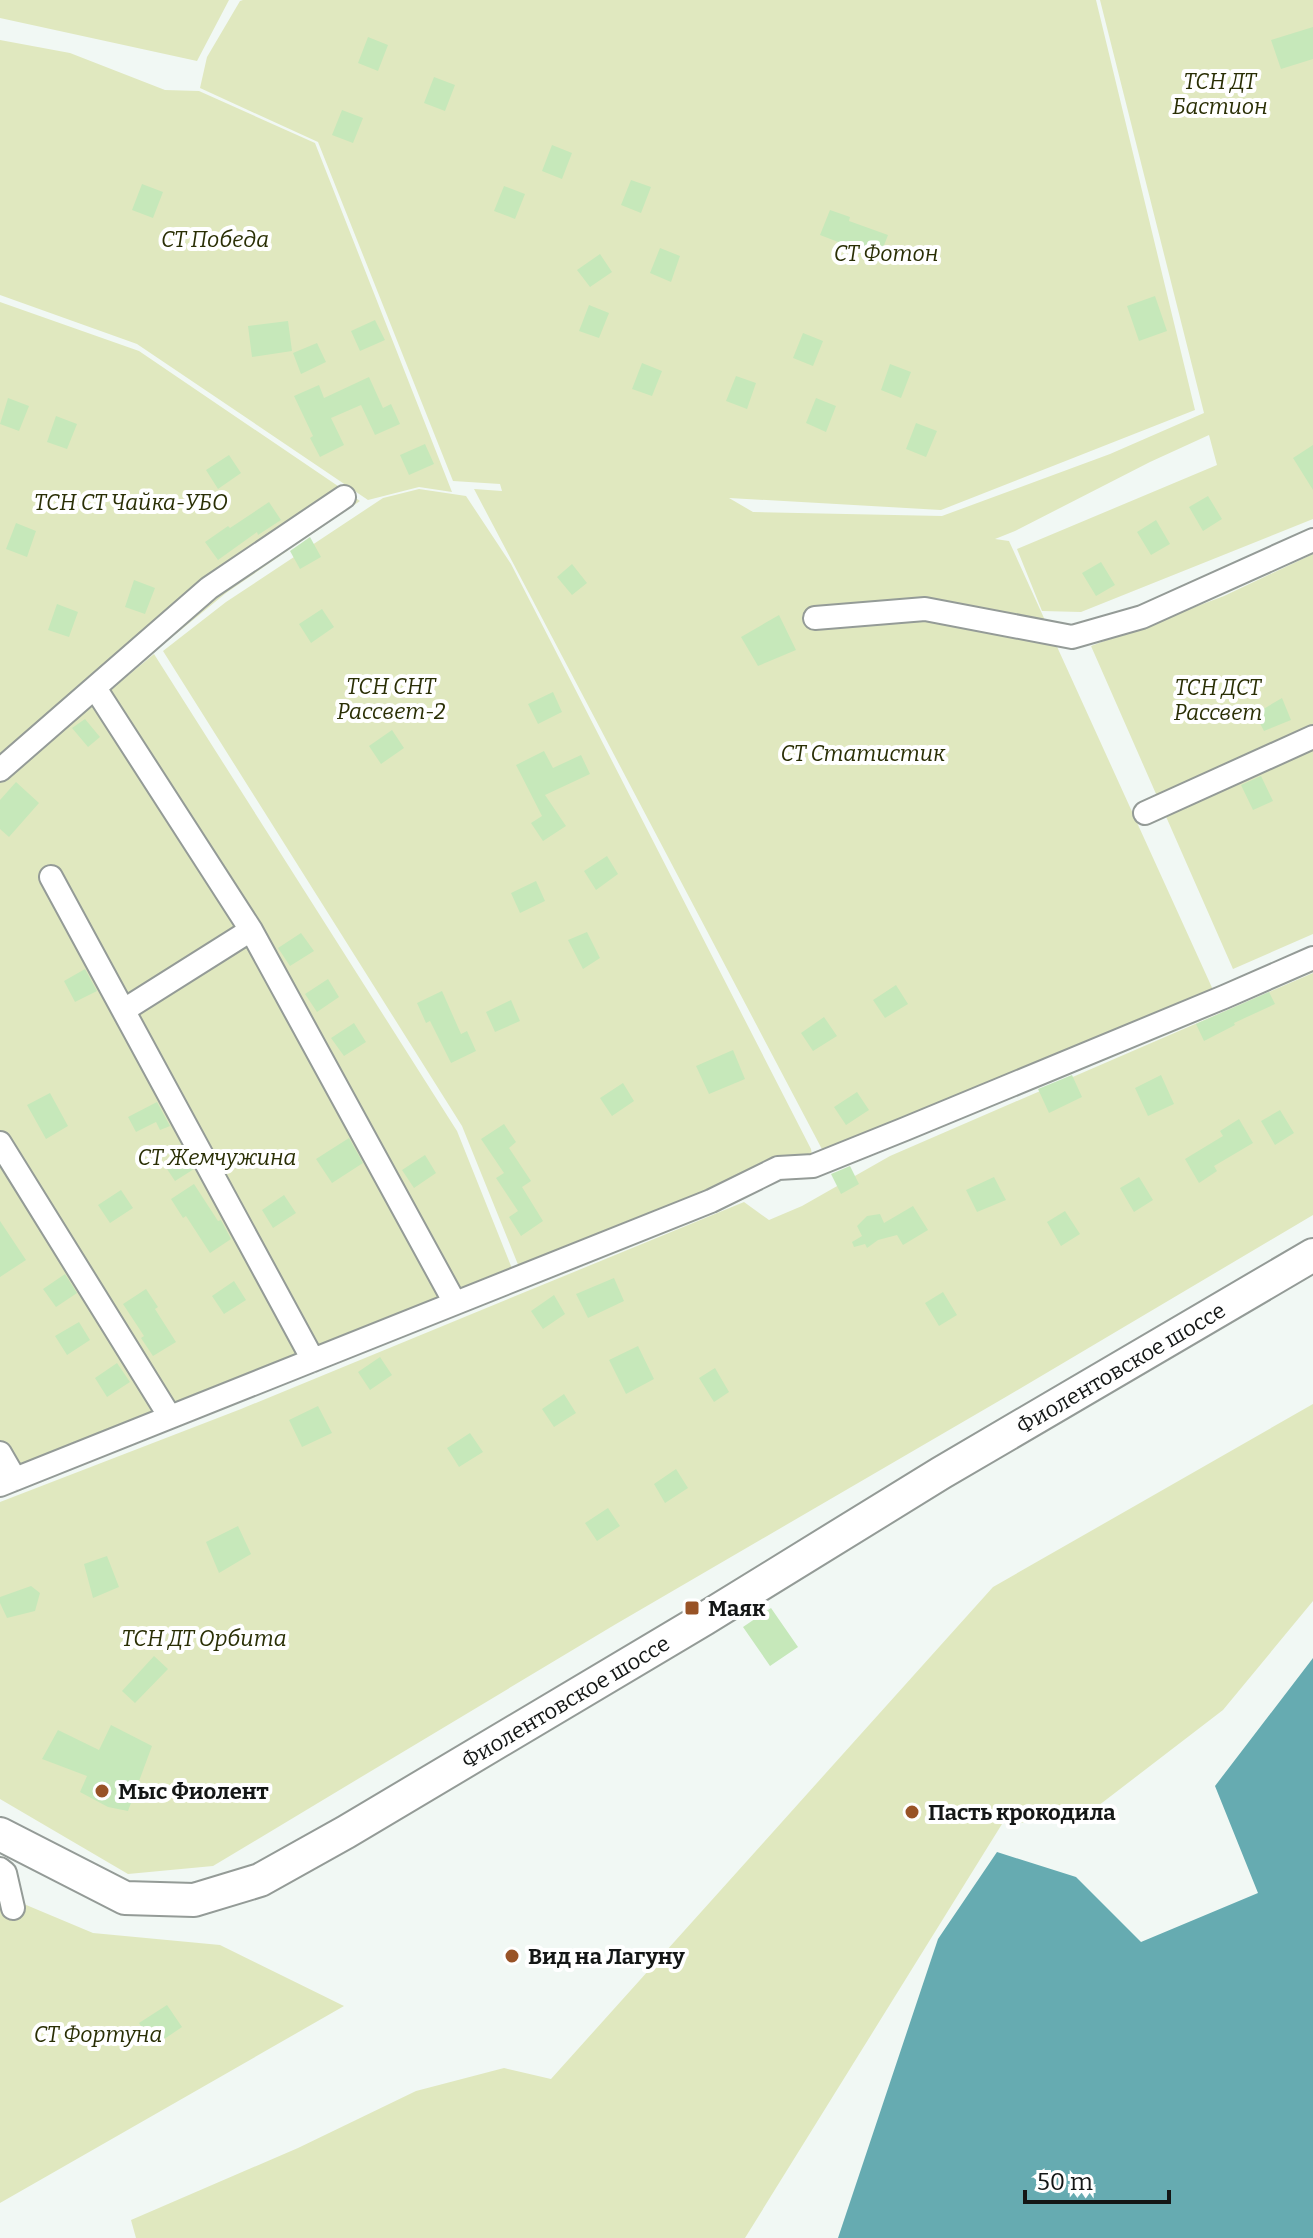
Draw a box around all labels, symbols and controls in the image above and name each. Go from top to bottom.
park label: ТСН ДТ Бастион [1172,68,1268,120]
park label: СТ Победа [161,226,269,253]
park label: СТ Фотон [834,240,938,267]
park label: ТСН СТ Чайка-УБО [34,489,228,516]
park label: ТСН СНТ Рассвет-2 [337,673,446,725]
park label: ТСН ДСТ Рассвет [1174,674,1263,726]
park label: СТ Статистик [781,740,946,767]
park label: СТ Жемчужина [138,1144,296,1171]
street label: Фиолентовское шоссе [1011,1296,1230,1440]
place label: Маяк [708,1595,766,1622]
marker: Маяк [683,1599,701,1617]
park label: ТСН ДТ Орбита [121,1625,287,1652]
street label: Фиолентовское шоссе [456,1629,674,1774]
place label: Мыс Фиолент [118,1778,269,1805]
marker: Мыс Фиолент [93,1782,111,1800]
place label: Пасть крокодила [928,1799,1116,1826]
marker: Пасть крокодила [903,1803,921,1821]
place label: Вид на Лагуну [528,1943,686,1970]
marker: Вид на Лагуну [503,1947,521,1965]
park label: СТ Фортуна [34,2021,162,2048]
scale bar [1025,2154,1169,2204]
text: 50 m [1037,2168,1093,2196]

